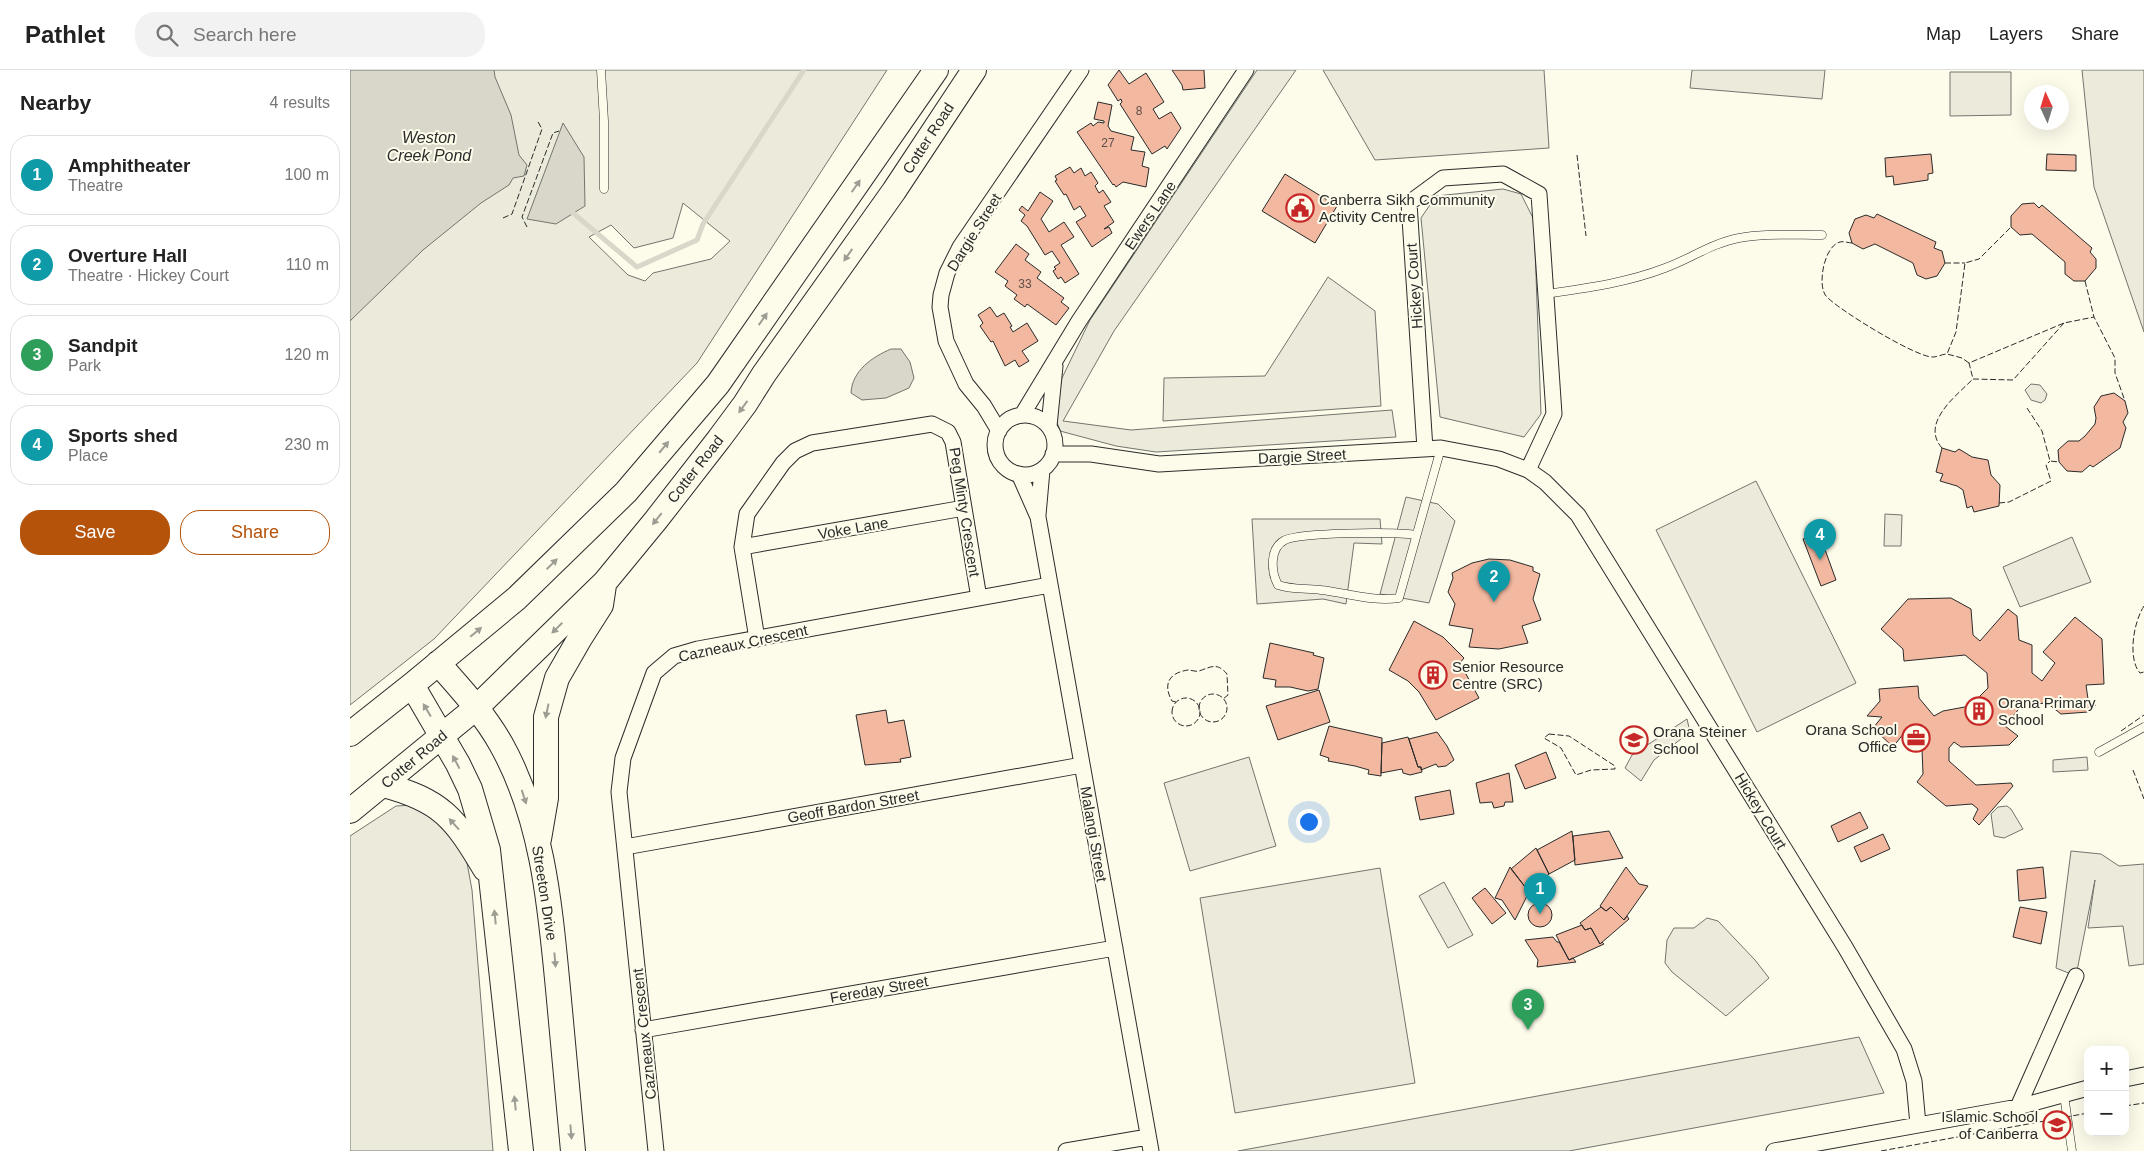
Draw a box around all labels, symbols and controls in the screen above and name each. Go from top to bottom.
search box [135,12,485,57]
text: Pathlet [25,21,105,48]
icon: search [153,21,181,49]
text: Search here [193,24,297,45]
text: Map [1926,24,1961,44]
text: Layers [1989,24,2043,44]
text: Share [2071,24,2119,44]
north arrow [2024,85,2069,130]
text: Nearby [20,91,91,114]
text: 4 results [270,94,330,111]
street label: Cotter Road [899,99,957,177]
house number: 8 [1136,104,1143,118]
water label: Weston Creek Pond [387,129,472,164]
house number: 27 [1101,136,1115,150]
text: Amphitheater [68,155,190,176]
text: 1 [33,166,41,183]
text: 100 m [285,166,329,183]
text: Theatre [68,177,123,194]
street label: Ewers Lane [1121,177,1179,253]
one-way arrow [851,179,861,192]
street label: Dargie Street [943,189,1005,274]
place label: Canberra Sikh Community Activity Centre [1319,191,1495,225]
public building icon: Canberra Sikh Community Activity Centre [1285,193,1315,223]
street label: Hickey Court [1402,242,1425,329]
text: Overture Hall [68,245,187,266]
one-way arrow [843,248,853,262]
text: 2 [33,256,41,273]
text: 110 m [286,256,329,273]
text: Theatre · Hickey Court [68,267,229,284]
house number: 33 [1018,277,1032,291]
one-way arrow [758,312,768,326]
text: Sandpit [68,335,138,356]
text: 3 [33,346,41,363]
text: 120 m [285,346,329,363]
text: Park [68,357,101,374]
one-way arrow [737,400,748,413]
text: Sports shed [68,425,178,446]
street label: Cotter Road [663,432,727,506]
text: 4 [33,436,41,453]
text: 230 m [285,436,329,453]
one-way arrow [658,442,670,454]
street label: Dargie Street [1257,445,1347,467]
street label: Peg Minty Crescent [946,446,984,579]
text: Place [68,447,108,464]
button: Save [20,510,170,555]
button: Share [180,510,330,555]
one-way arrow [651,512,662,525]
street label: Voke Lane [817,513,889,543]
pin: 4 [1804,519,1836,560]
one-way arrow [545,558,557,570]
pin: 2 [1478,561,1510,602]
street label: Cazneaux Crescent [677,621,810,665]
one-way arrow [552,622,564,634]
one-way arrow [469,627,482,638]
place label: Senior Resource Centre (SRC) [1452,658,1564,692]
building icon: Senior Resource Centre (SRC) [1418,660,1448,690]
place label: Orana Primary School [1998,694,2096,728]
building icon: Orana Primary School [1964,696,1994,726]
one-way arrow [422,704,431,717]
one-way arrow [543,704,551,720]
place label: Orana School Office [1805,721,1897,755]
place label: Orana Steiner School [1653,723,1746,757]
office icon: Orana School Office [1901,723,1931,753]
school or university icon: Orana Steiner School [1619,725,1649,755]
street label: Cotter Road [378,726,450,792]
one-way arrow [452,754,460,769]
street label: Hickey Court [1732,770,1791,853]
street label: Malangi Street [1077,785,1111,884]
street label: Geoff Bardon Street [786,786,921,826]
one-way arrow [520,790,528,805]
your location [1296,809,1322,835]
one-way arrow [449,817,460,830]
street label: Streeton Drive [529,844,561,942]
pin: 1 [1524,873,1556,914]
one-way arrow [491,909,499,925]
one-way arrow [551,953,559,969]
street label: Cazneaux Crescent [629,967,659,1100]
street label: Fereday Street [829,972,930,1006]
pin: 3 [1512,989,1544,1030]
map controls [2084,1046,2129,1136]
button: + [2084,1046,2129,1091]
button: − [2084,1091,2129,1136]
one-way arrow [511,1094,519,1110]
place label: Islamic School of Canberra [1941,1108,2039,1142]
school or university icon: Islamic School of Canberra [2042,1110,2072,1140]
one-way arrow [567,1125,575,1141]

